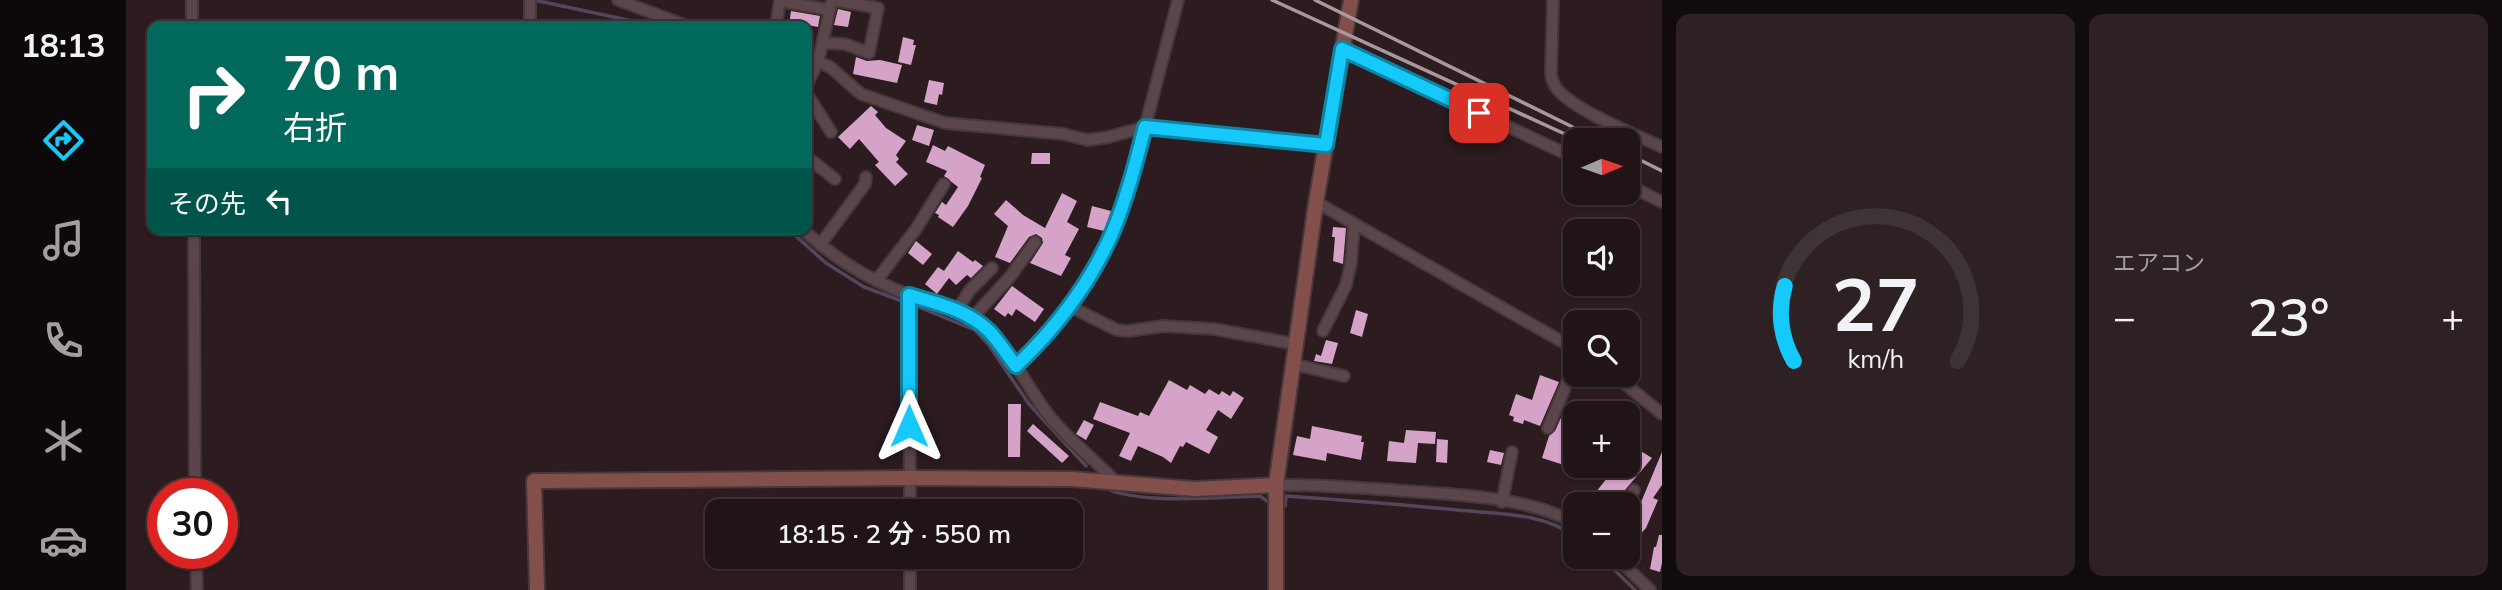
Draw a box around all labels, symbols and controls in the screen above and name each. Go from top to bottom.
text: 18:13 [21,25,105,65]
text: 70 m [283,41,399,102]
icon: right [168,49,259,140]
pin [1449,83,1509,143]
icon: arrive [1460,94,1498,132]
text: 右折 [283,107,347,147]
icon: directions [39,116,88,165]
north arrow [1563,128,1640,205]
map controls [1563,128,1640,569]
icon: left [260,182,298,220]
text: その先 [168,187,246,220]
icon: music [39,216,88,265]
button: sound [1563,219,1640,296]
text: エアコン [2113,248,2205,277]
text: 27 [1832,258,1919,349]
text: 23° [2248,284,2329,349]
text: − [2113,293,2136,341]
text: + [2441,293,2464,341]
button: search [1563,310,1640,387]
icon: phone [39,316,88,365]
text: km/h [1847,343,1904,374]
position arrow [872,389,946,463]
button: + [1563,401,1640,478]
icon: climate [39,416,88,465]
speed limit sign: 30 [147,478,238,569]
button: − [1563,492,1640,569]
icon: car [39,516,88,565]
text: 18:15 · 2 分 · 550 m [777,517,1011,550]

